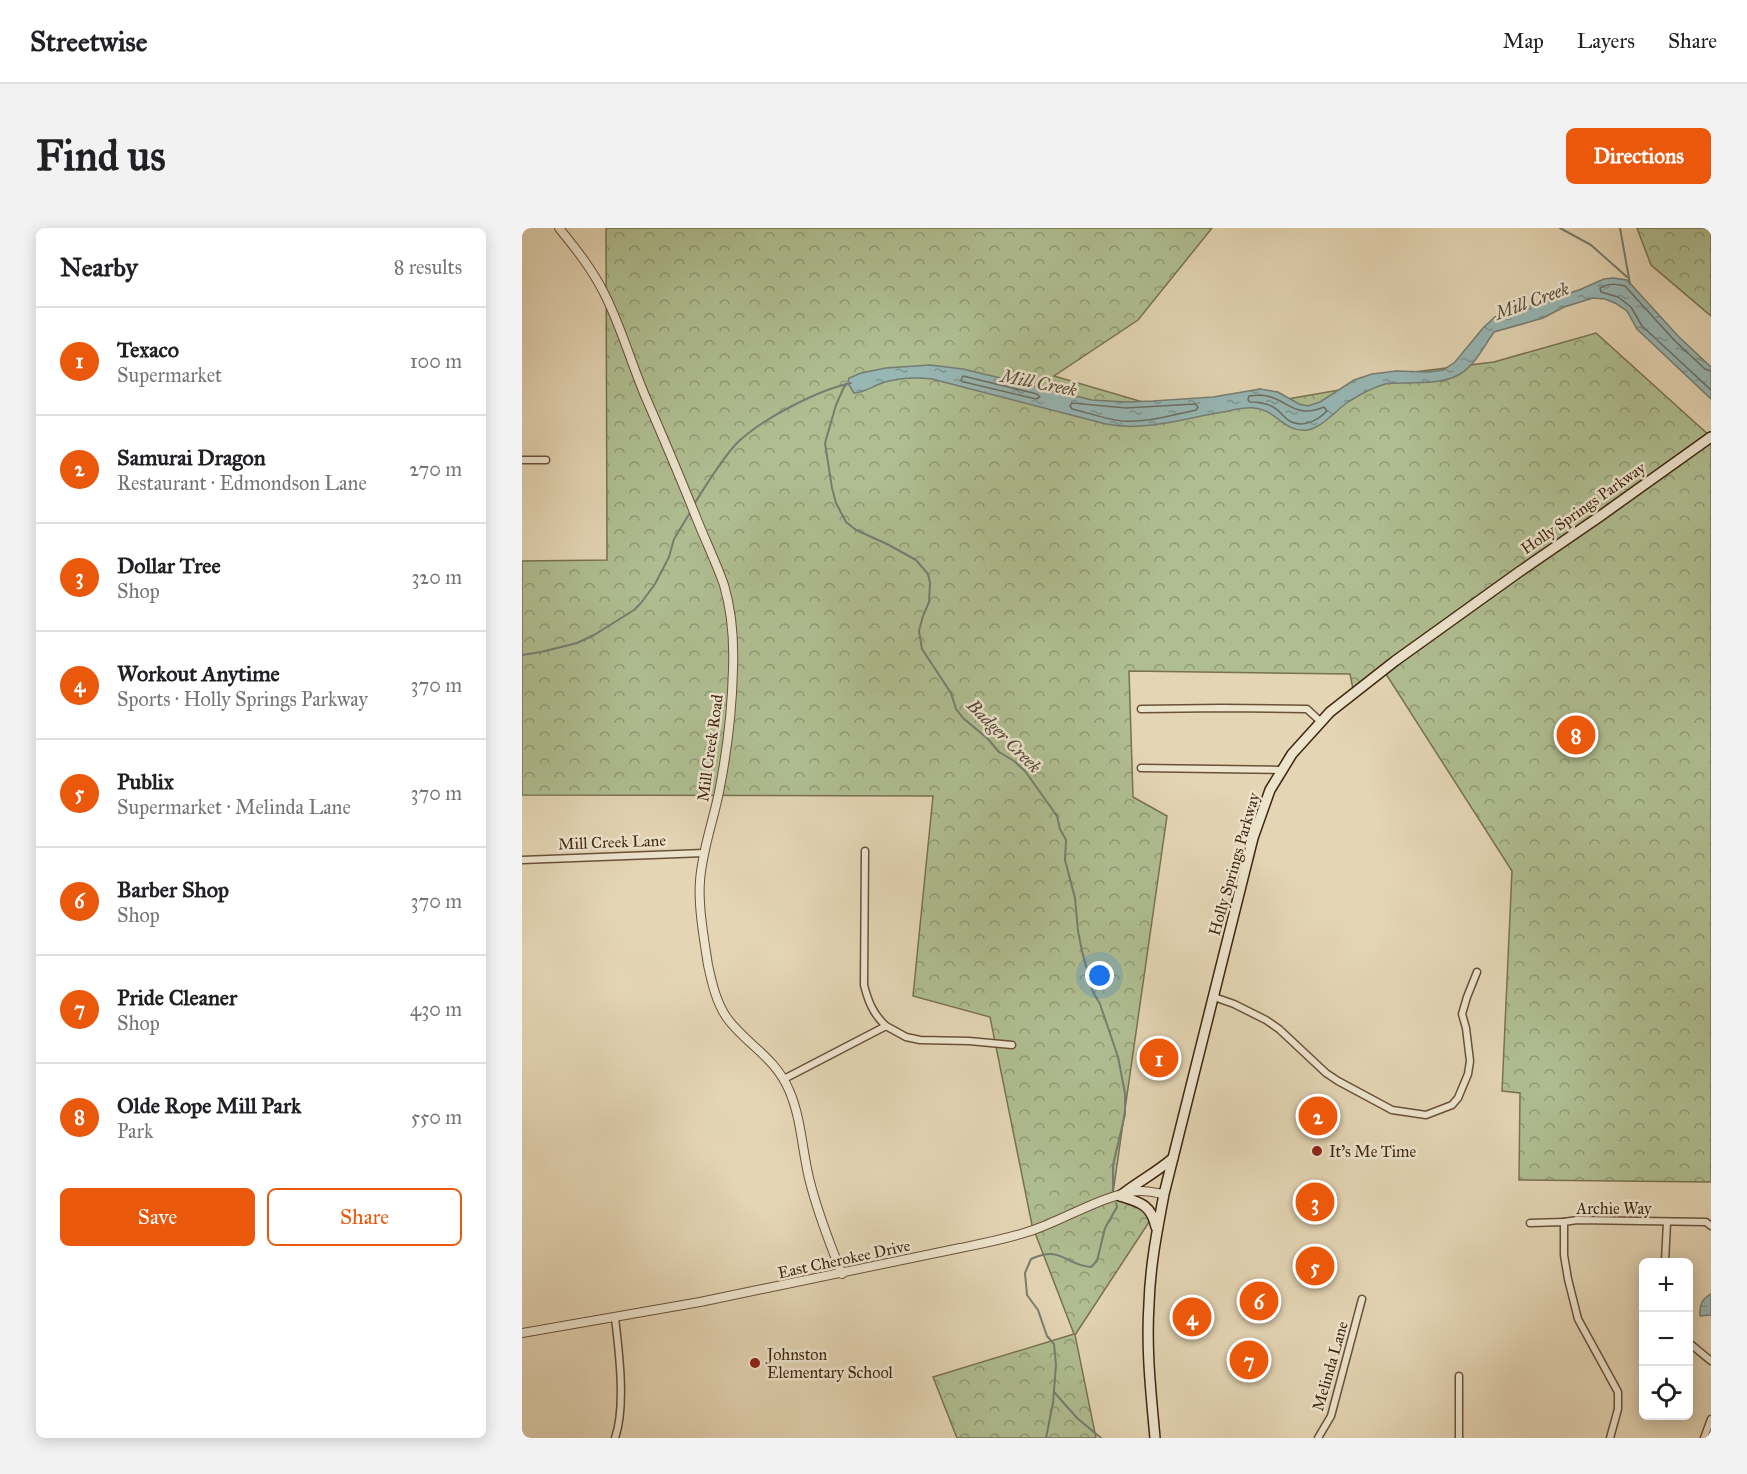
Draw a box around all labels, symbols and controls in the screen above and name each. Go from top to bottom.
text: Streetwise [30,24,147,59]
text: Map [1503,28,1544,54]
text: Layers [1577,28,1635,54]
text: Share [1668,28,1717,54]
button: Directions [1566,128,1711,184]
text: Find us [36,130,166,182]
text: Nearby [60,251,138,283]
text: 8 results [394,255,462,279]
water label: Mill Creek [1490,277,1572,325]
text: Texaco [117,336,179,363]
text: 1 [76,349,83,373]
text: 100 m [410,349,462,373]
text: Supermarket [117,363,222,387]
water label: Mill Creek [997,364,1079,401]
text: Samurai Dragon [117,444,266,471]
text: 2 [75,457,84,481]
text: 270 m [409,457,462,481]
street label: Holly Springs Parkway [1517,458,1650,559]
text: Restaurant · Edmondson Lane [117,471,367,495]
text: Dollar Tree [117,552,221,579]
text: 3 [76,565,84,589]
text: 320 m [411,565,462,589]
text: Shop [117,579,160,603]
text: Workout Anytime [117,660,280,687]
text: 4 [74,673,85,697]
text: 370 m [411,673,462,697]
text: Sports · Holly Springs Parkway [117,687,368,711]
street label: Mill Creek Road [693,693,727,803]
water label: Badger Creek [962,694,1046,778]
pin: 8 [1556,712,1596,758]
text: Publix [117,768,174,795]
text: 5 [75,781,84,805]
text: 370 m [411,781,462,805]
street label: Holly Springs Parkway [1205,790,1265,938]
text: Supermarket · Melinda Lane [117,795,351,819]
street label: Mill Creek Lane [558,831,667,853]
text: Barber Shop [117,876,229,903]
text: 6 [74,889,85,913]
text: 370 m [411,889,462,913]
text: Shop [117,903,160,927]
your location [1085,961,1114,990]
text: Pride Cleaner [117,984,237,1011]
text: 7 [74,997,85,1021]
text: 430 m [410,997,462,1021]
text: Shop [117,1011,160,1035]
pin: 1 [1140,1036,1178,1080]
text: Olde Rope Mill Park [117,1092,301,1119]
pin: 2 [1298,1094,1338,1138]
text: 8 [74,1105,85,1129]
text: 550 m [411,1105,462,1129]
text: Park [117,1119,153,1143]
place label: It's Me Time [1329,1142,1417,1161]
marker: It's Me Time [1310,1144,1324,1158]
pin: 3 [1296,1180,1334,1224]
button: Save [60,1188,255,1246]
button: Share [267,1188,462,1246]
street label: Archie Way [1575,1199,1652,1218]
street label: East Cherokee Drive [776,1236,912,1282]
pin: 5 [1296,1244,1334,1288]
map controls [1639,1258,1693,1420]
button: + [1639,1258,1693,1312]
pin: 6 [1240,1278,1278,1324]
pin: 4 [1172,1294,1212,1340]
button: − [1639,1312,1693,1366]
street label: Melinda Lane [1308,1319,1352,1413]
pin: 7 [1230,1338,1268,1382]
place label: Johnston Elementary School [765,1345,893,1382]
marker: Johnston Elementary School [748,1356,762,1370]
button: locate [1639,1366,1693,1420]

